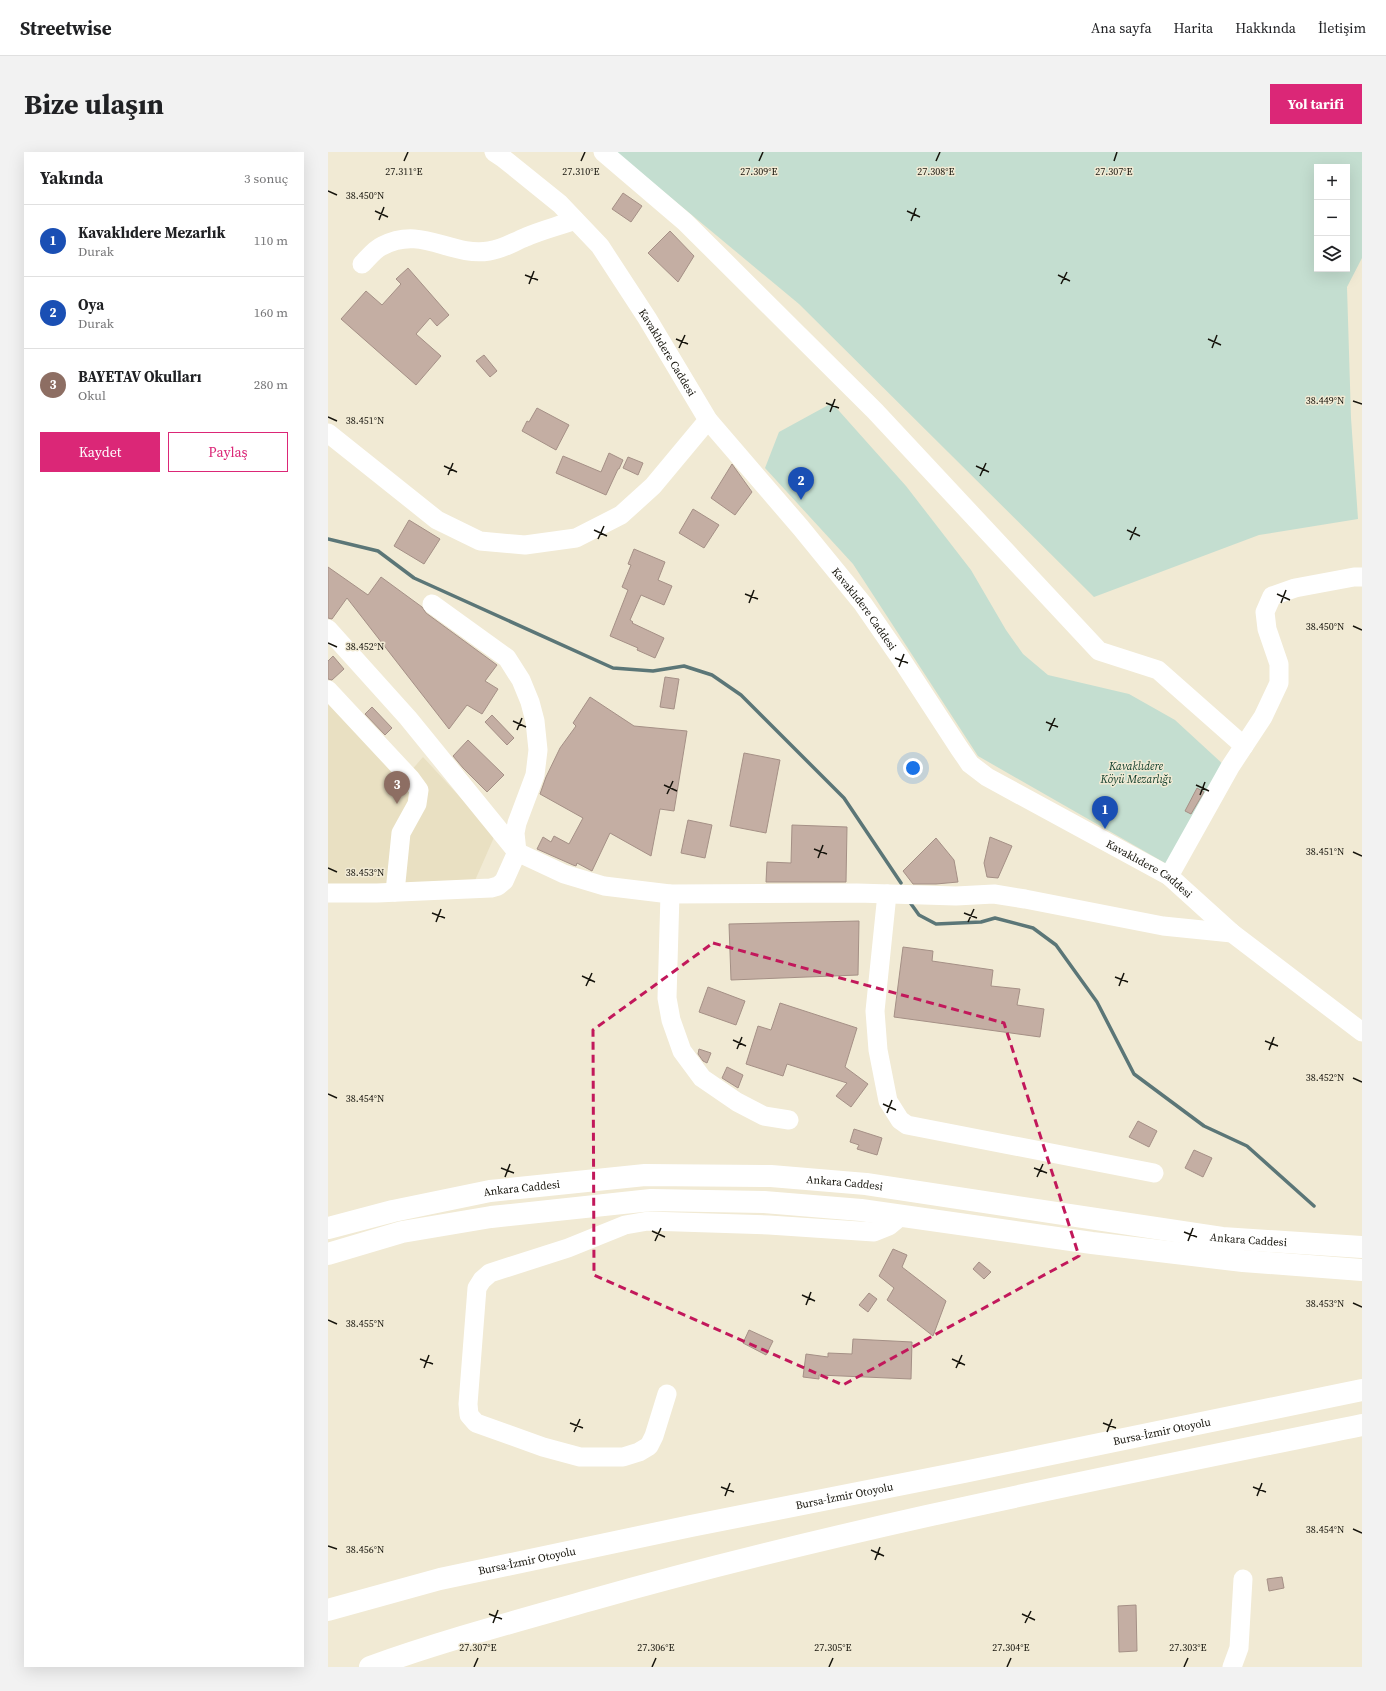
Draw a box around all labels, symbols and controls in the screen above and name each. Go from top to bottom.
text: Streetwise [20,15,112,41]
text: Ana sayfa [1091,18,1152,38]
text: Harita [1174,18,1213,38]
text: Hakkında [1235,18,1296,38]
text: İletişim [1318,18,1366,38]
button: Yol tarifi [1270,84,1362,124]
text: Bize ulaşın [24,85,164,123]
map controls [1314,164,1350,272]
button: + [1314,164,1350,200]
text: 27.311°E [385,165,423,178]
text: 27.310°E [562,165,600,178]
text: 27.309°E [740,165,778,178]
text: 27.308°E [917,165,955,178]
text: 27.307°E [1095,165,1133,178]
text: Yakında [40,166,103,190]
text: 3 sonuç [244,170,288,187]
text: 38.450°N [346,189,384,202]
button: − [1314,200,1350,236]
text: Kavaklıdere Mezarlık [78,222,225,243]
text: 1 [49,232,57,249]
text: 110 m [254,232,288,249]
button: layers [1314,236,1350,272]
text: Durak [78,243,114,260]
text: Oya [78,294,104,315]
text: 2 [49,304,57,321]
text: 160 m [254,304,288,321]
street label: Kavaklıdere Caddesi [635,306,699,399]
text: Durak [78,315,114,332]
text: BAYETAV Okulları [78,366,201,387]
text: 3 [49,376,57,393]
text: 280 m [254,376,288,393]
text: Okul [78,387,106,404]
text: 38.449°N [1306,394,1344,407]
text: 38.451°N [346,414,384,427]
button: Kaydet [40,432,160,472]
button: Paylaş [168,432,288,472]
pin: 2 [788,467,814,500]
street label: Kavaklıdere Caddesi [828,564,900,653]
text: 38.450°N [1306,620,1344,633]
text: 38.452°N [346,640,384,653]
your location [903,758,923,778]
park label: Kavaklıdere Köyü Mezarlığı [1099,759,1172,787]
pin: 3 [384,771,410,804]
pin: 1 [1092,796,1118,829]
street label: Kavaklıdere Caddesi [1103,836,1195,902]
text: 38.451°N [1306,845,1344,858]
text: 38.453°N [346,866,384,879]
text: 38.452°N [1306,1071,1344,1084]
text: 38.454°N [346,1092,384,1105]
street label: Ankara Caddesi [806,1172,884,1194]
street label: Ankara Caddesi [482,1177,561,1200]
street label: Ankara Caddesi [1209,1229,1287,1250]
text: 38.453°N [1306,1297,1344,1310]
text: 38.455°N [346,1317,384,1330]
street label: Bursa-İzmir Otoyolu [1112,1414,1213,1449]
street label: Bursa-İzmir Otoyolu [794,1479,895,1513]
text: 38.454°N [1306,1523,1344,1536]
text: 38.456°N [346,1543,384,1556]
street label: Bursa-İzmir Otoyolu [477,1543,578,1579]
text: 27.307°E [459,1641,497,1654]
text: 27.306°E [637,1641,675,1654]
text: 27.305°E [814,1641,852,1654]
text: 27.304°E [992,1641,1030,1654]
text: 27.303°E [1169,1641,1207,1654]

